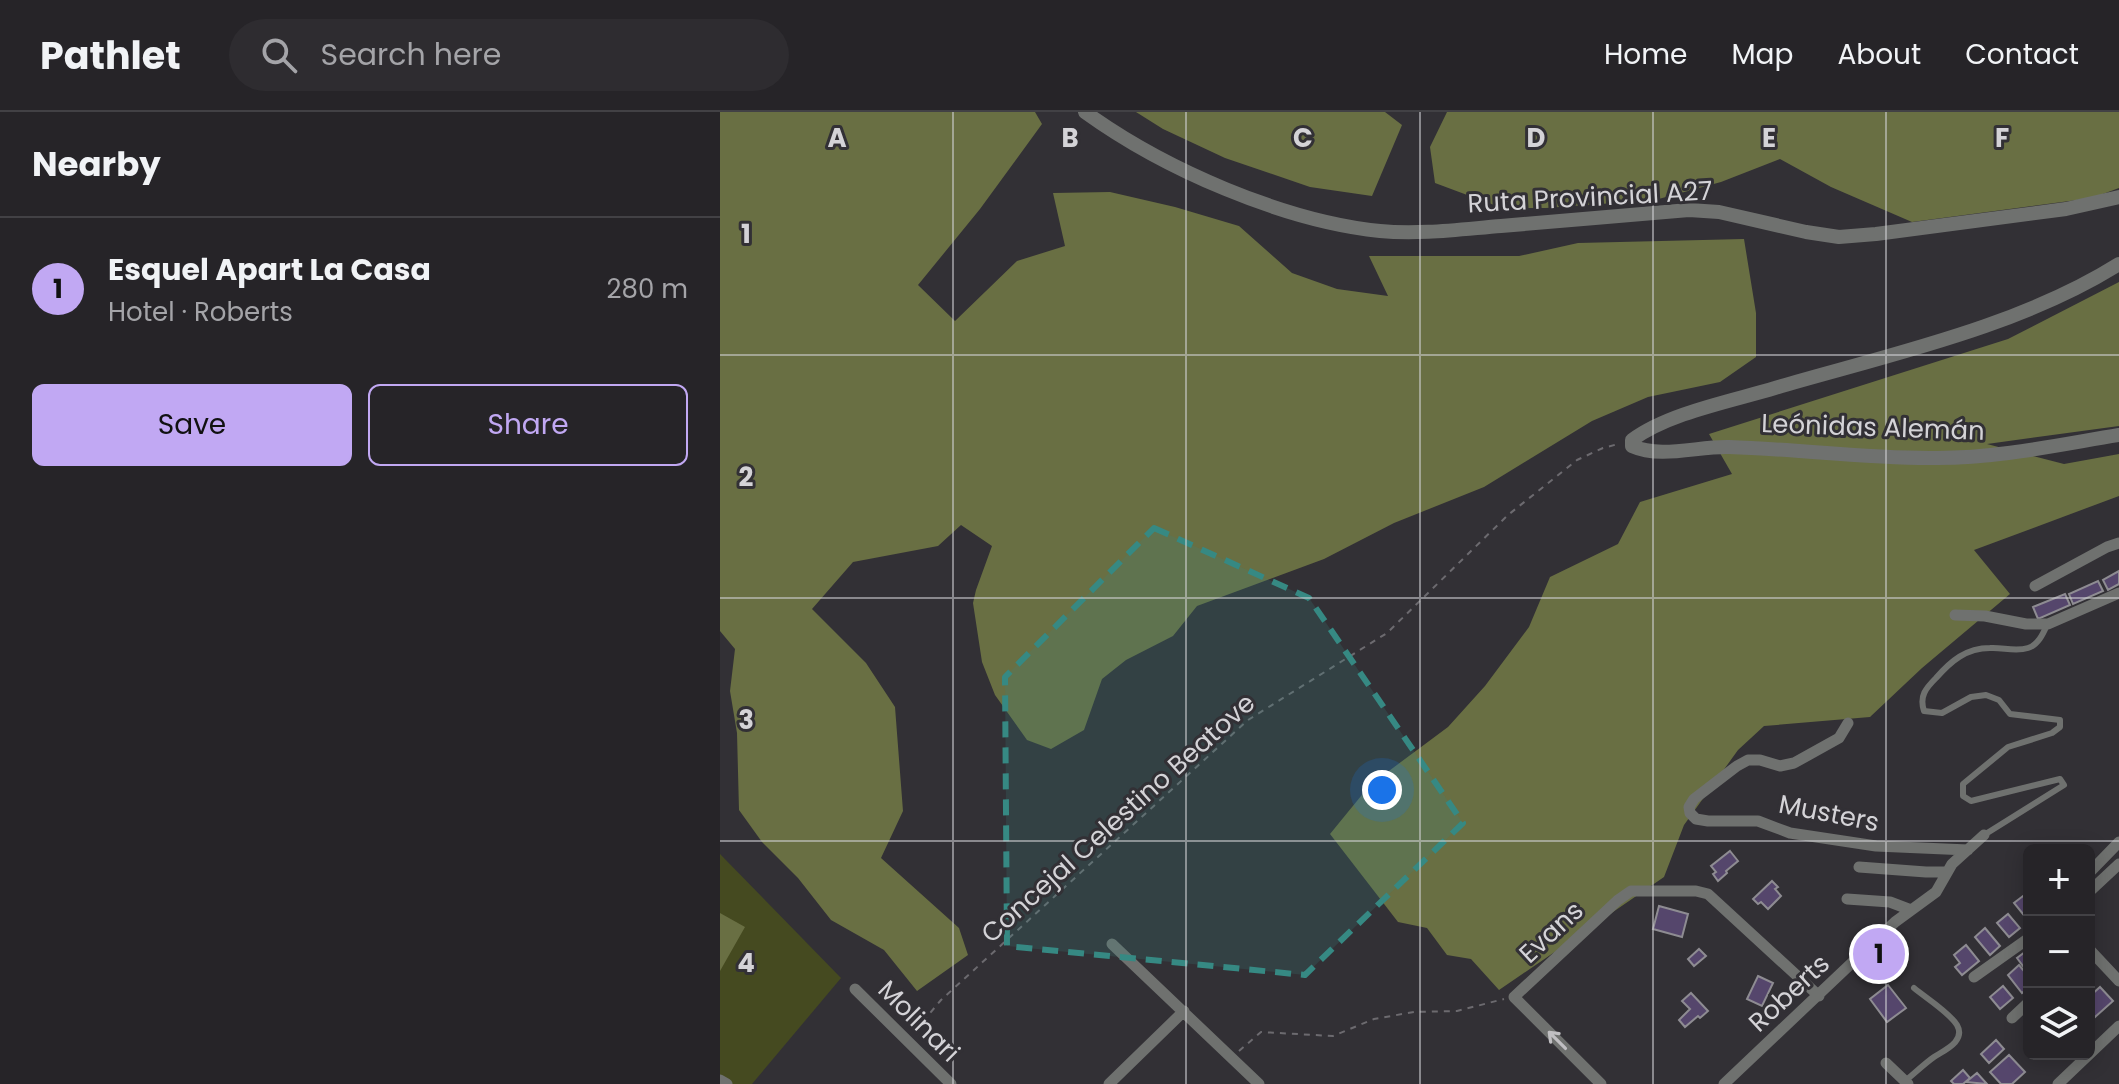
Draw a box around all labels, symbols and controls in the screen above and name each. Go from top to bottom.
search box [229,19,789,91]
text: Pathlet [40,29,181,82]
icon: search [257,33,301,77]
text: Search here [321,33,501,76]
text: Home [1604,35,1687,74]
text: Map [1731,35,1793,74]
text: About [1837,35,1921,74]
text: Contact [1965,35,2079,74]
text: A [827,120,847,156]
text: B [1061,120,1079,156]
text: C [1293,120,1313,156]
text: D [1527,120,1546,156]
text: E [1762,120,1776,156]
text: F [1995,120,2009,156]
text: Nearby [32,140,161,188]
street label: Ruta Provincial A27 [1467,173,1713,221]
text: 1 [741,216,751,252]
text: Esquel Apart La Casa [108,248,431,291]
text: 1 [53,271,63,307]
text: 280 m [607,271,688,307]
text: Hotel · Roberts [108,294,293,330]
button: Save [32,384,352,466]
button: Share [368,384,688,466]
street label: Leónidas Alemán [1761,405,1985,449]
text: 2 [739,459,754,495]
street label: Concejal Celestino Beatove [973,685,1263,951]
text: 3 [738,702,754,738]
your location [1362,770,1402,810]
street label: Musters [1776,786,1882,840]
map controls [2023,844,2095,1060]
button: + [2023,844,2095,916]
street label: Evans [1511,893,1591,971]
button: − [2023,916,2095,988]
pin: 1 [1853,924,1905,984]
text: 4 [737,945,755,981]
street label: Roberts [1741,946,1837,1040]
street label: Molinari [870,972,968,1070]
button: layers [2023,988,2095,1060]
one-way arrow [1548,1031,1567,1050]

